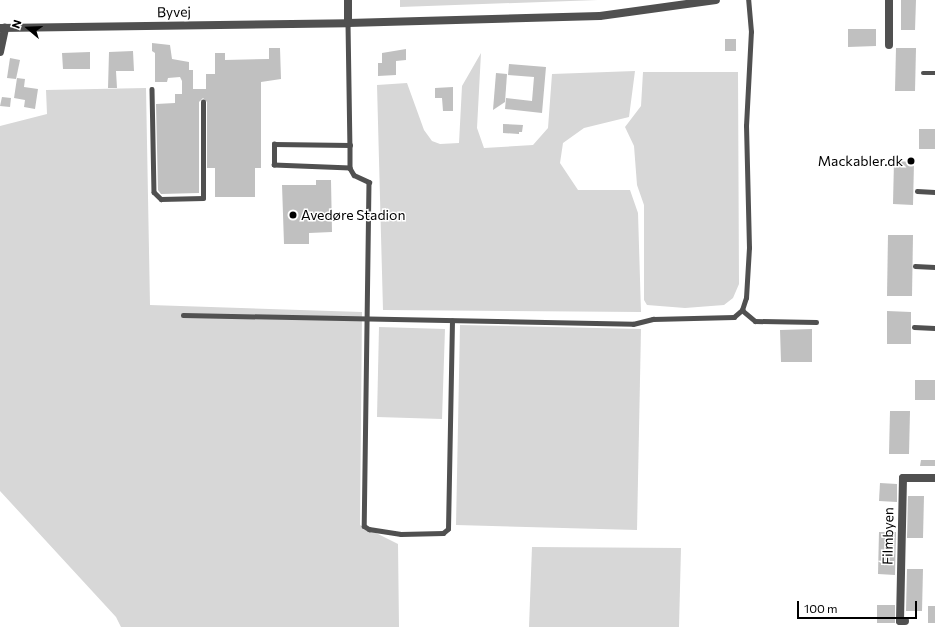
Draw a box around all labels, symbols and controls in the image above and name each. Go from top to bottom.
street label: Byvej [157,3,191,21]
north arrow [8,8,48,48]
text: N [9,18,24,30]
place label: Mackabler.dk [818,153,903,169]
marker: Mackabler.dk [906,156,916,166]
place label: Avedøre Stadion [301,207,406,223]
marker: Avedøre Stadion [288,210,298,220]
street label: Filmbyen [879,507,897,565]
scale bar [799,593,919,619]
text: 100 m [804,601,838,615]

